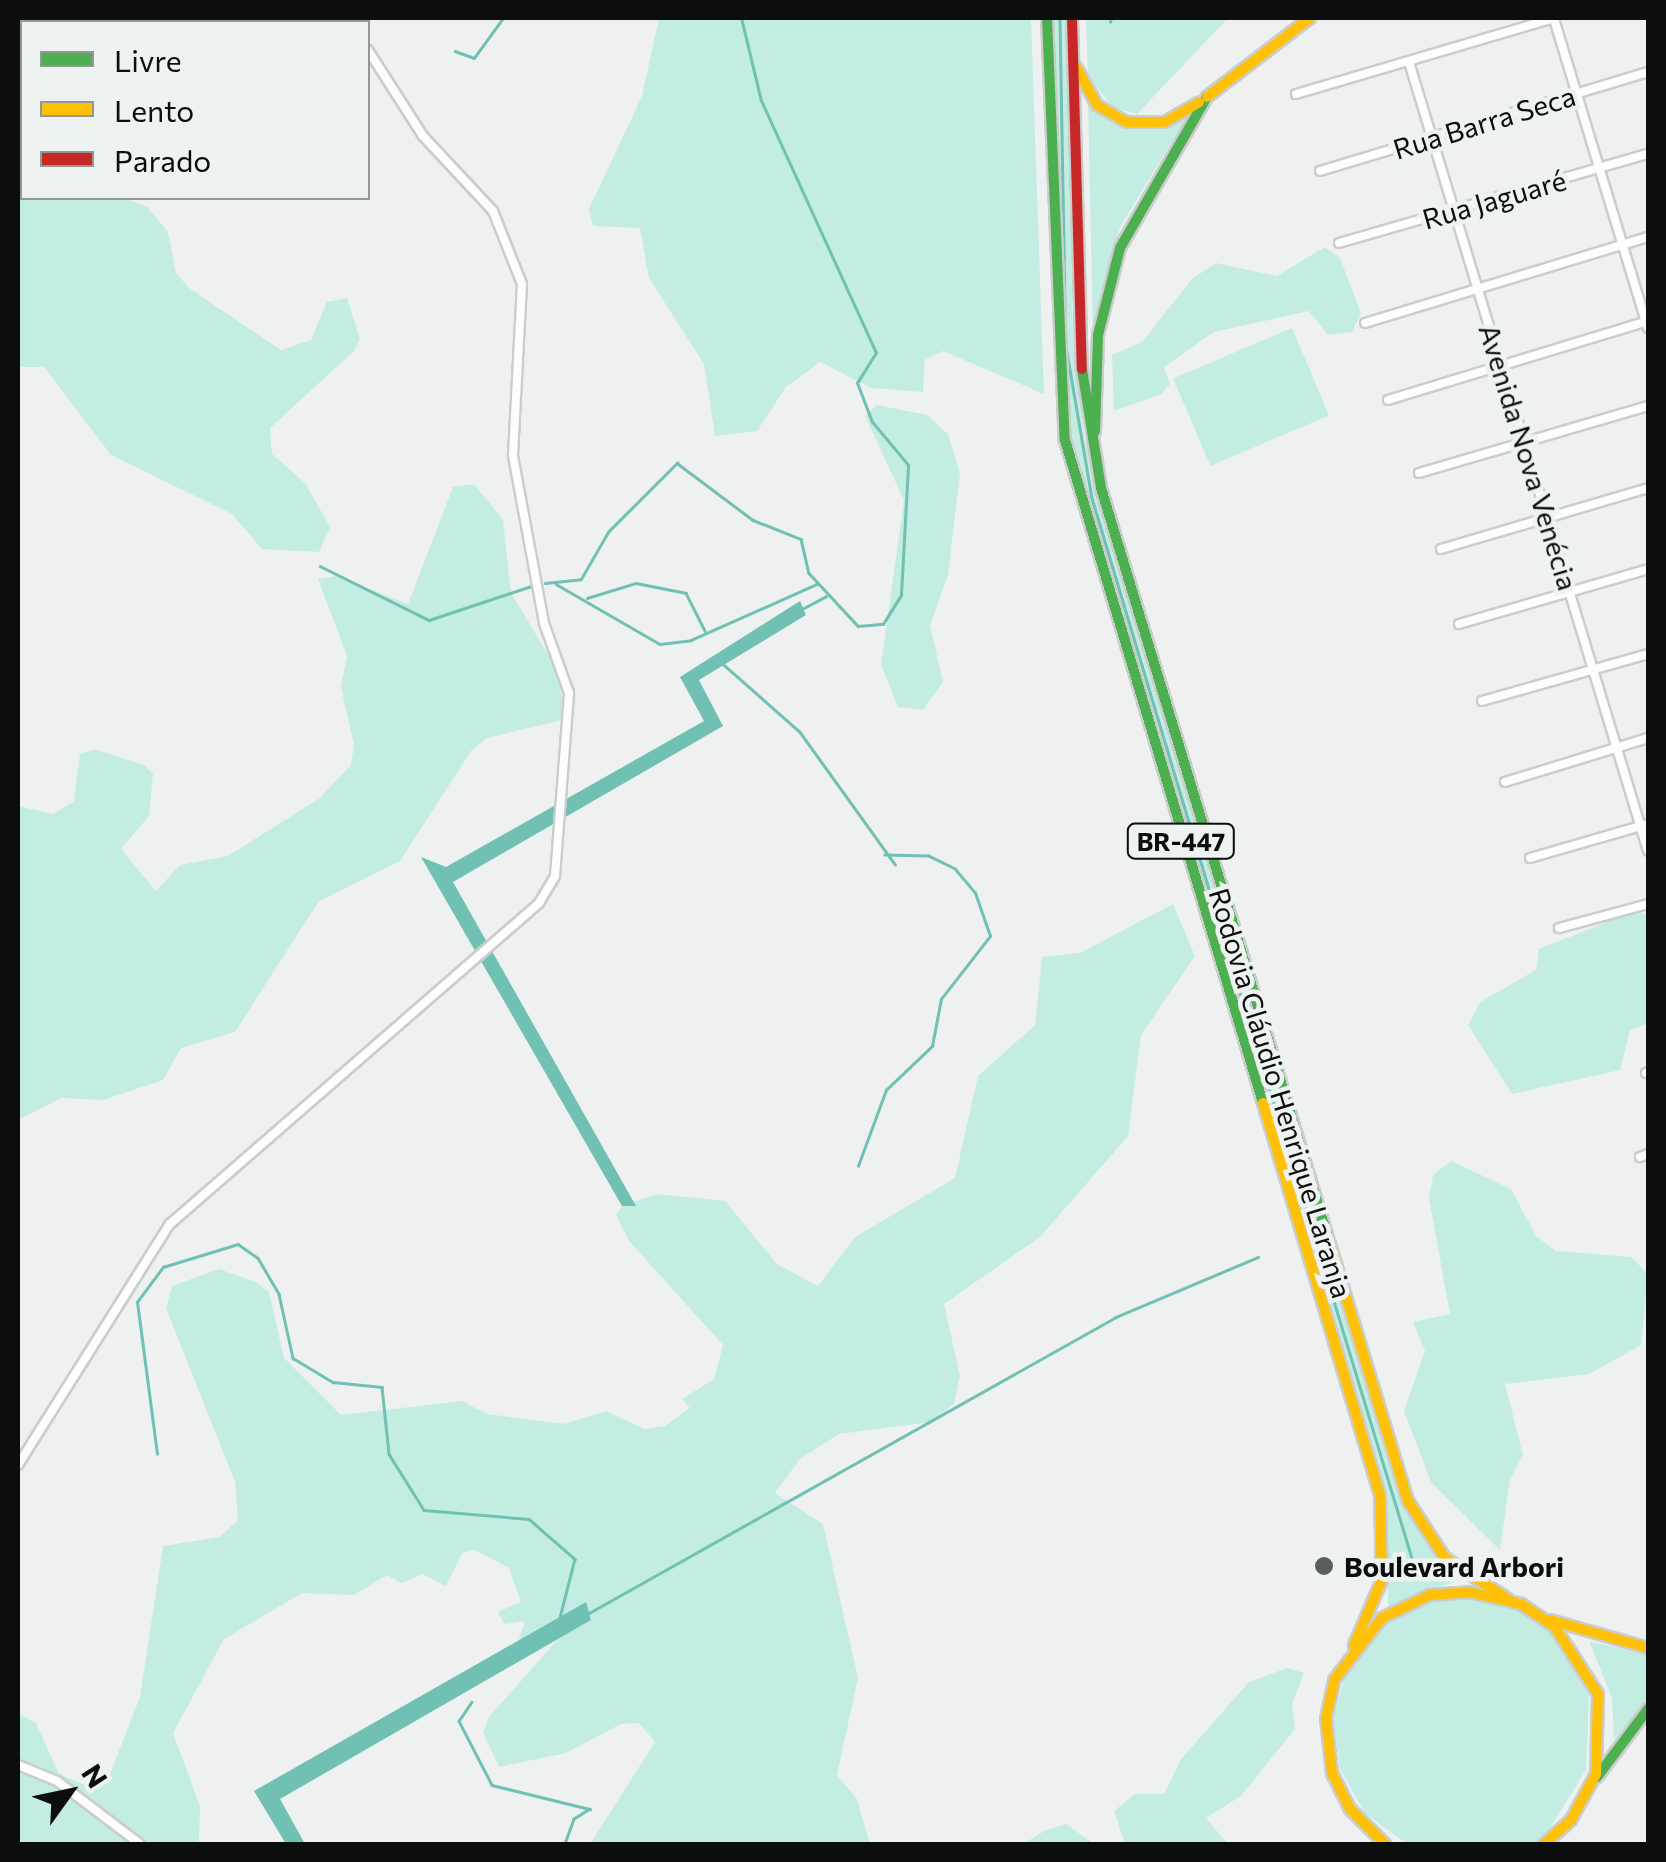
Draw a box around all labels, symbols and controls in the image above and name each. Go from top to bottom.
legend [20,20,370,200]
text: Livre [114,41,182,78]
street label: Rua Barra Seca [1389,78,1579,166]
text: Lento [114,91,194,128]
text: Parado [114,141,211,178]
street label: Rua Jaguaré [1418,162,1570,236]
street label: Avenida Nova Venécia [1473,320,1585,594]
road number: BR-447 [1126,821,1236,861]
street label: Rodovia Cláudio Henrique Laranja [1203,884,1359,1302]
place label: Boulevard Arbori [1344,1549,1564,1583]
marker: Boulevard Arbori [1313,1555,1335,1577]
north arrow [20,1742,120,1842]
text: N [75,1758,115,1794]

